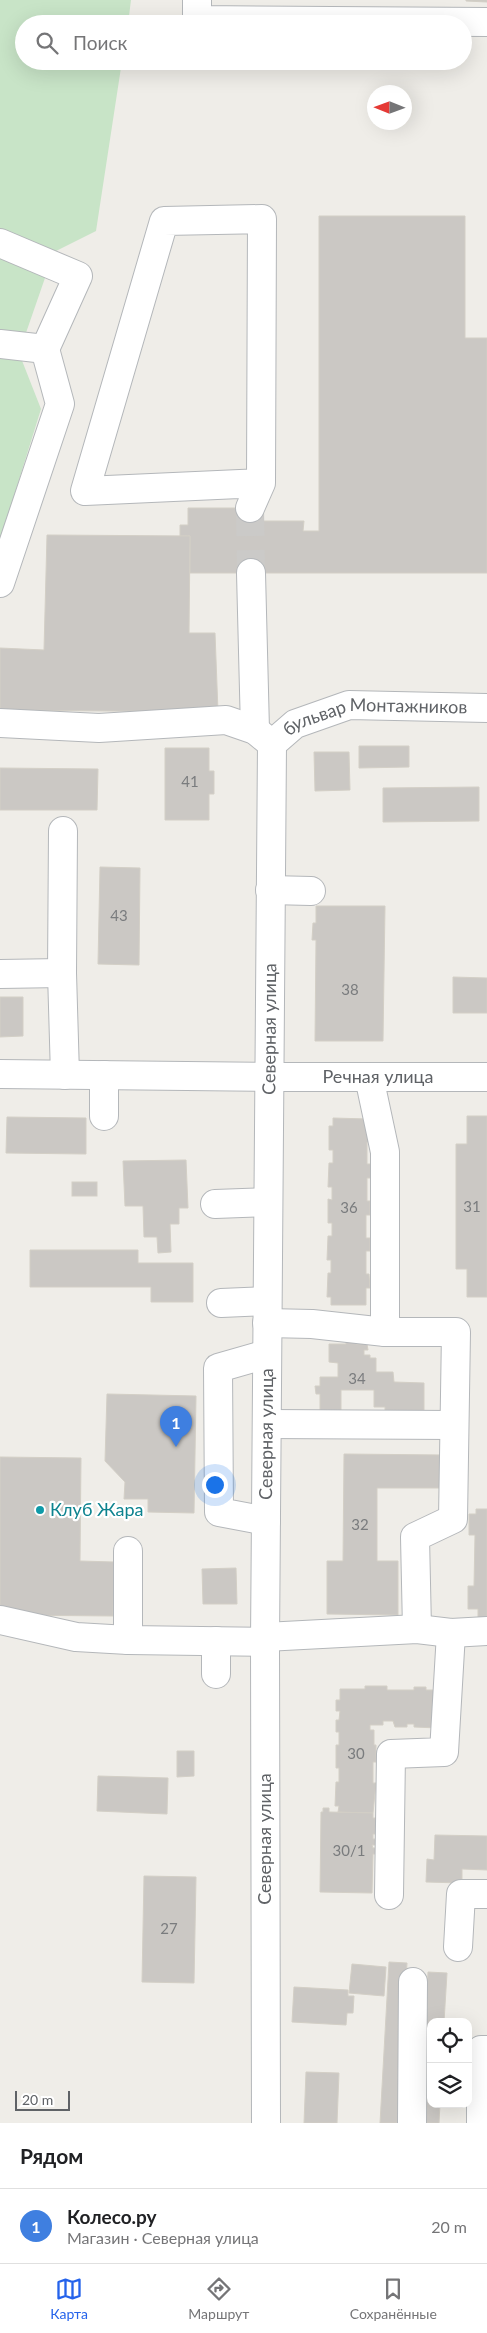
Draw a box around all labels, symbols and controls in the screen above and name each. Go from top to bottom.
search box [15,15,472,70]
icon: search [33,29,61,57]
text: Поиск [73,31,127,54]
north arrow [367,85,412,130]
street label: бульвар Монтажников [278,693,468,740]
house number: 41 [181,772,199,790]
house number: 43 [110,906,128,924]
street label: Северная улица [257,963,280,1095]
house number: 38 [341,980,359,998]
street label: Речная улица [323,1065,433,1087]
house number: 31 [463,1197,481,1215]
house number: 36 [340,1198,358,1216]
street label: Северная улица [254,1368,277,1500]
house number: 34 [348,1369,366,1387]
pin: 1 [160,1406,192,1447]
your location [202,1472,228,1498]
place label: Клуб Жара [50,1498,144,1520]
marker: Клуб Жара [34,1504,46,1516]
house number: 32 [351,1515,369,1533]
house number: 30 [347,1744,365,1762]
street label: Северная улица [253,1773,275,1905]
house number: 30/1 [333,1841,365,1859]
house number: 27 [160,1919,178,1937]
map controls [427,2018,472,2108]
button: locate [427,2018,472,2063]
button: layers [427,2063,472,2108]
scale bar [15,2088,70,2111]
text: 20 m [22,2091,53,2108]
text: Рядом [20,2143,83,2168]
text: Колесо.ру [67,2205,157,2228]
text: 1 [31,2217,41,2236]
text: 20 m [431,2217,467,2236]
text: Магазин · Северная улица [67,2228,259,2247]
tab: Карта [50,2275,88,2322]
tab: Маршрут [188,2275,249,2322]
tab: Сохранённые [350,2275,437,2322]

